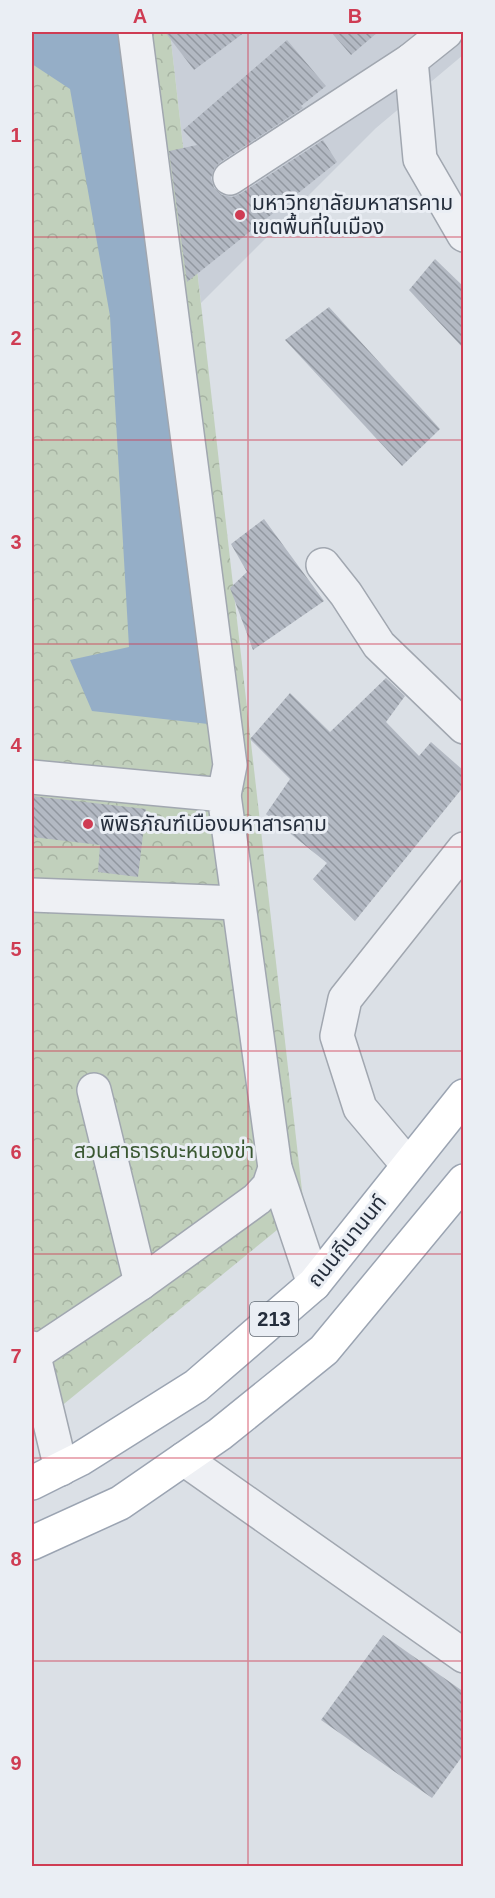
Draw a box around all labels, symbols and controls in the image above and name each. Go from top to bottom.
text: A [133,5,147,27]
text: B [348,5,362,27]
text: 1 [10,124,22,146]
place label: มหาวิทยาลัยมหาสารคาม เขตพื้นที่ในเมือง [252,191,453,238]
marker: มหาวิทยาลัยมหาสารคาม เขตพื้นที่ในเมือง [233,208,247,222]
text: 2 [10,327,22,349]
text: 3 [10,531,22,553]
text: 4 [10,734,22,756]
place label: พิพิธภัณฑ์เมืองมหาสารคาม [100,812,327,835]
marker: พิพิธภัณฑ์เมืองมหาสารคาม [81,817,95,831]
text: 5 [10,938,22,960]
park label: สวนสาธารณะหนองข่า [74,1139,254,1162]
text: 6 [10,1141,22,1163]
street label: ถนนถีนานนท์ [303,1190,390,1291]
road number: 213 [250,1302,298,1336]
text: 7 [10,1345,22,1367]
text: 8 [10,1548,22,1570]
text: 9 [10,1752,22,1774]

